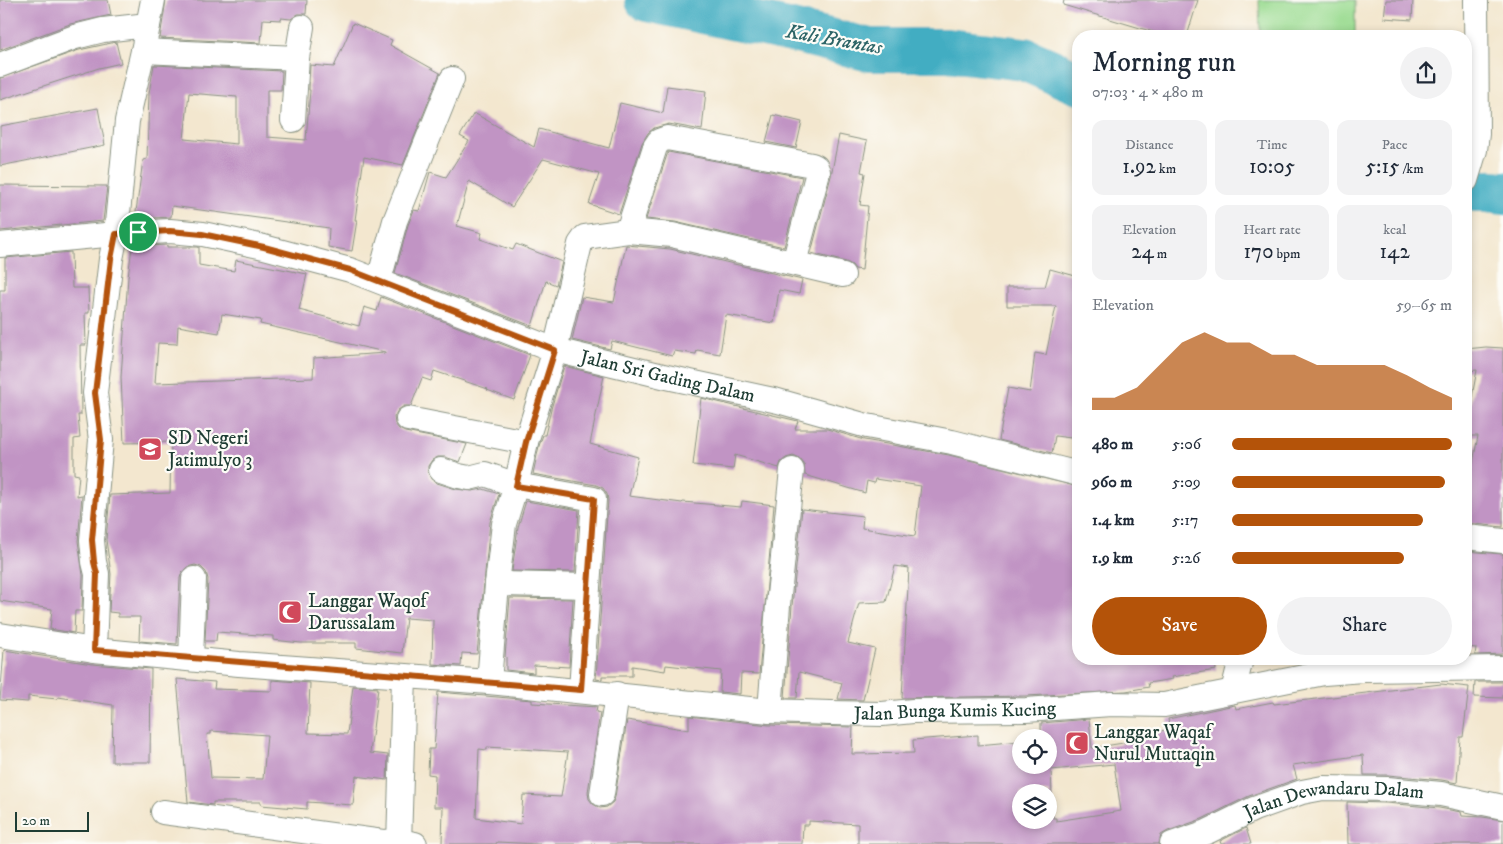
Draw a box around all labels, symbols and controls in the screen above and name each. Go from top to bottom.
water label: Kali Brantas [783,19,885,61]
text: Morning run [1092,45,1236,80]
button: share [1400,47,1452,99]
text: 07:03 · 4 × 480 m [1092,82,1203,102]
text: Distance [1125,136,1173,154]
text: Time [1257,136,1287,154]
text: Pace [1382,136,1408,154]
text: 1.92 [1122,154,1156,180]
text: 10:05 [1249,154,1295,180]
text: 5:15 [1366,154,1399,180]
text: km [1156,160,1176,178]
text: /km [1399,160,1424,178]
pin [117,211,159,253]
icon: arrive [124,218,152,246]
text: Elevation [1122,221,1176,239]
text: Heart rate [1243,221,1301,239]
text: kcal [1383,221,1406,239]
text: 24 [1131,239,1154,265]
text: 170 [1243,239,1273,265]
text: 142 [1380,239,1410,265]
text: m [1154,245,1167,263]
text: bpm [1273,245,1301,263]
text: Elevation [1092,295,1154,315]
text: 59–65 m [1396,295,1452,315]
street label: Jalan Sri Gading Dalam [576,345,757,407]
place label: SD Negeri Jatimulyo 3 [166,427,252,472]
text: 480 m [1092,434,1133,454]
text: 5:06 [1172,434,1201,454]
school or university icon: SD Negeri Jatimulyo 3 [137,436,163,462]
text: 960 m [1092,472,1132,492]
text: 5:09 [1172,472,1201,492]
text: 1.4 km [1092,510,1134,530]
text: 5:17 [1172,510,1198,530]
text: 1.9 km [1092,548,1133,568]
text: 5:26 [1172,548,1200,568]
place label: Langgar Waqof Darussalam [308,590,429,635]
button: Save [1092,597,1267,655]
button: Share [1277,597,1452,655]
mosque icon: Langgar Waqof Darussalam [277,599,303,625]
street label: Jalan Bunga Kumis Kucing [852,696,1057,726]
place label: Langgar Waqaf Nurul Muttaqin [1094,721,1215,767]
map controls [1012,729,1057,829]
button: locate [1012,729,1057,774]
mosque icon: Langgar Waqaf Nurul Muttaqin [1064,730,1090,756]
street label: Jalan Dewandaru Dalam [1238,776,1425,825]
button: layers [1012,784,1057,829]
scale bar [15,809,89,832]
text: 20 m [22,812,50,830]

